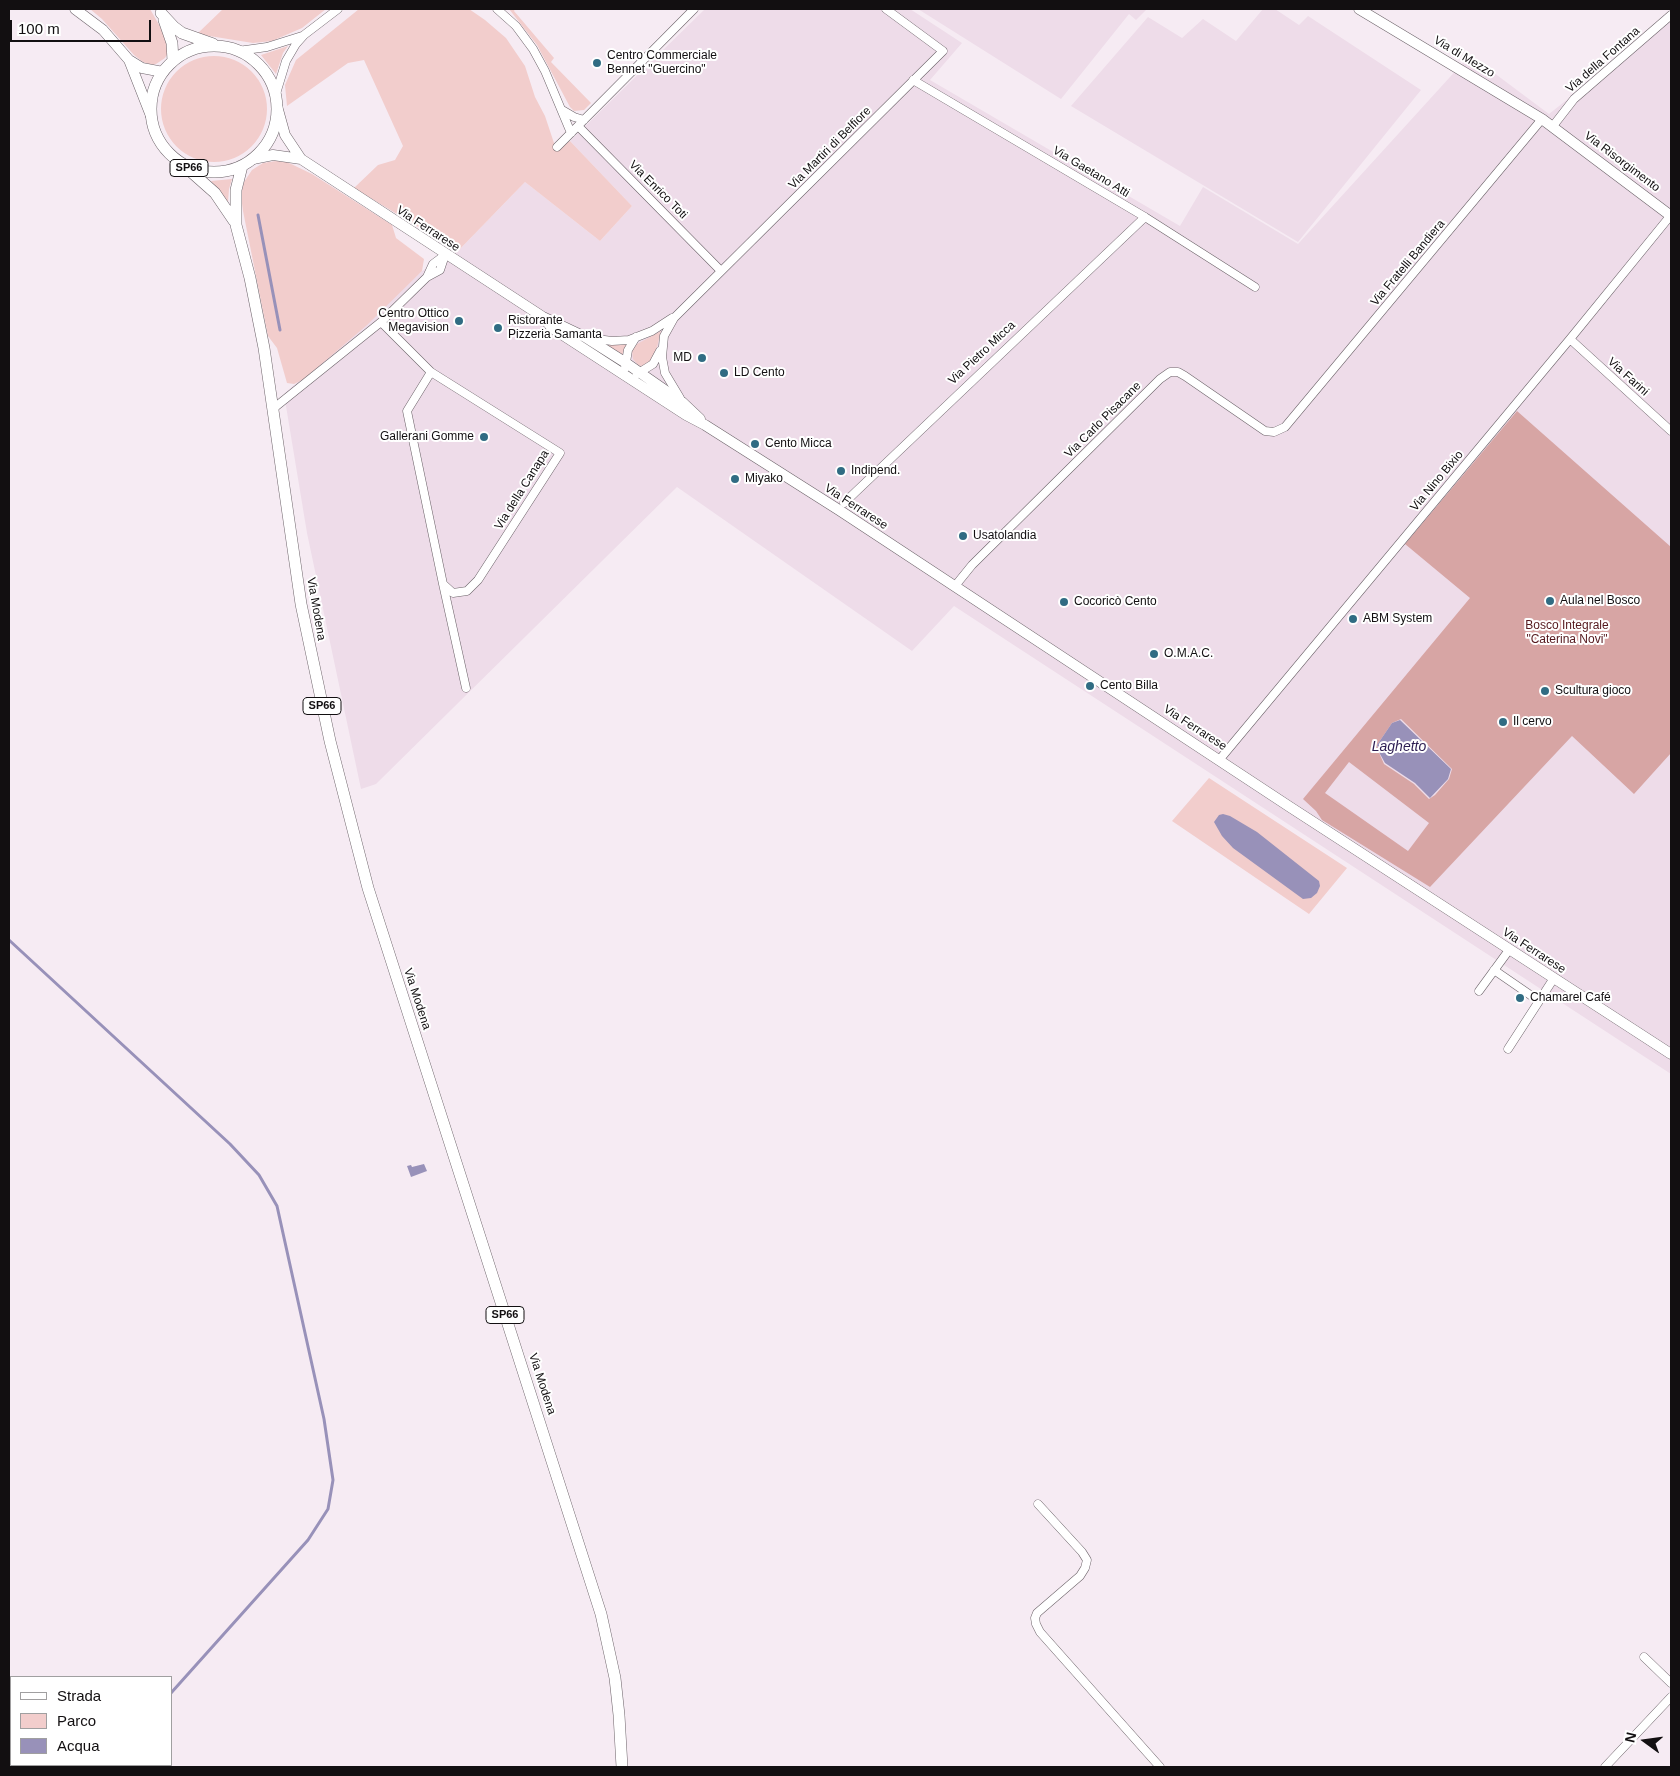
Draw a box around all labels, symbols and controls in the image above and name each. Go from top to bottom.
scale bar [12,10,154,42]
text: 100 m [18,20,60,37]
street label: Via della Fontana [1563,24,1643,96]
street label: Via di Mezzo [1431,33,1497,81]
place label: Centro Commerciale Bennet "Guercino" [607,49,717,77]
marker: Centro Commerciale Bennet "Guercino" [591,57,603,69]
street label: Via Martiri di Belfiore [786,104,874,192]
street label: Via Risorgimento [1581,129,1663,195]
street label: Via Gaetano Atti [1050,143,1132,201]
street label: Via Enrico Toti [626,158,690,222]
road number: SP66 [170,160,208,177]
street label: Via Ferrarese [394,203,462,255]
street label: Via Fratelli Bandiera [1368,217,1448,309]
place label: Centro Ottico Megavision [378,307,449,335]
place label: Ristorante Pizzeria Samanta [508,314,602,342]
marker: Centro Ottico Megavision [453,315,465,327]
street label: Via Pietro Micca [945,318,1019,388]
marker: Ristorante Pizzeria Samanta [492,322,504,334]
place label: MD [673,351,692,365]
marker: MD [696,352,708,364]
street label: Via Farini [1604,355,1652,399]
place label: LD Cento [734,366,785,380]
marker: LD Cento [718,367,730,379]
street label: Via Carlo Pisacane [1062,379,1144,461]
place label: Gallerani Gomme [380,430,474,444]
marker: Gallerani Gomme [478,431,490,443]
place label: Cento Micca [765,437,832,451]
marker: Cento Micca [749,438,761,450]
street label: Via della Canapa [492,448,552,532]
street label: Via Nino Bixio [1408,448,1466,514]
place label: Indipend. [851,464,900,478]
marker: Indipend. [835,465,847,477]
place label: Miyako [745,472,783,486]
marker: Miyako [729,473,741,485]
street label: Via Ferrarese [822,481,890,533]
place label: Usatolandia [973,529,1036,543]
marker: Usatolandia [957,530,969,542]
street label: Via Modena [303,576,329,642]
place label: Aula nel Bosco [1560,594,1640,608]
place label: Cocoricò Cento [1074,595,1157,609]
marker: Aula nel Bosco [1544,595,1556,607]
marker: Cocoricò Cento [1058,596,1070,608]
place label: ABM System [1363,612,1432,626]
marker: ABM System [1347,613,1359,625]
park label: Bosco Integrale "Caterina Novi" [1525,619,1609,647]
place label: O.M.A.C. [1164,647,1213,661]
marker: O.M.A.C. [1148,648,1160,660]
place label: Cento Billa [1100,679,1158,693]
marker: Cento Billa [1084,680,1096,692]
place label: Scultura gioco [1555,684,1631,698]
marker: Scultura gioco [1539,685,1551,697]
road number: SP66 [303,698,341,714]
street label: Via Ferrarese [1161,702,1229,754]
place label: Il cervo [1513,715,1552,729]
marker: Il cervo [1497,716,1509,728]
water label: Laghetto [1372,739,1426,755]
street label: Via Ferrarese [1500,925,1568,977]
street label: Via Modena [400,966,434,1032]
place label: Chamarel Café [1530,991,1611,1005]
marker: Chamarel Café [1514,992,1526,1004]
road number: SP66 [486,1306,524,1324]
street label: Via Modena [525,1351,559,1417]
legend [10,1676,172,1766]
text: Strada [57,1687,101,1704]
text: Parco [57,1712,96,1729]
north arrow [1620,1716,1670,1766]
text: N [1621,1731,1639,1744]
text: Acqua [57,1737,100,1754]

